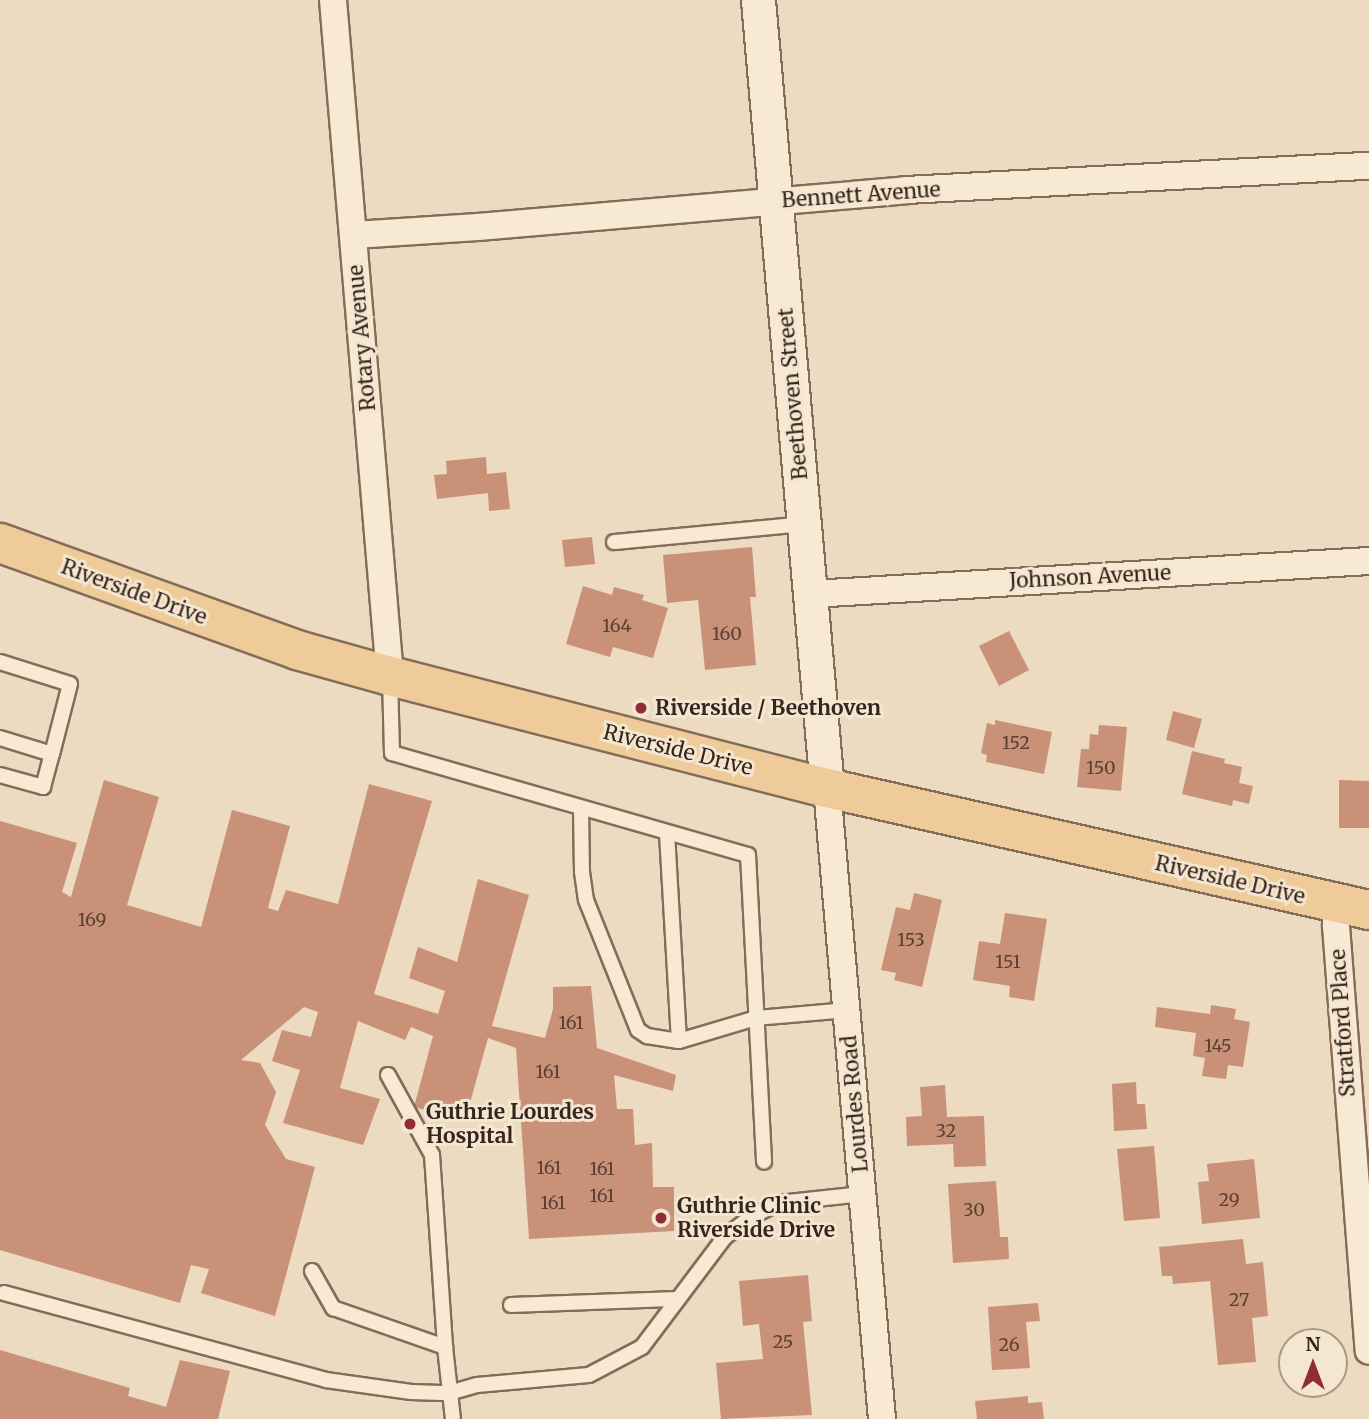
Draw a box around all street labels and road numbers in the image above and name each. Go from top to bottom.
street label: Bennett Avenue [781,177,941,213]
street label: Rotary Avenue [343,264,381,412]
street label: Beethoven Street [773,307,813,481]
street label: Riverside Drive [58,554,210,630]
street label: Johnson Avenue [1008,560,1172,594]
street label: Riverside Drive [601,719,755,781]
street label: Riverside Drive [1153,851,1307,909]
street label: Stratford Place [1325,948,1361,1098]
street label: Lourdes Road [836,1034,874,1174]

